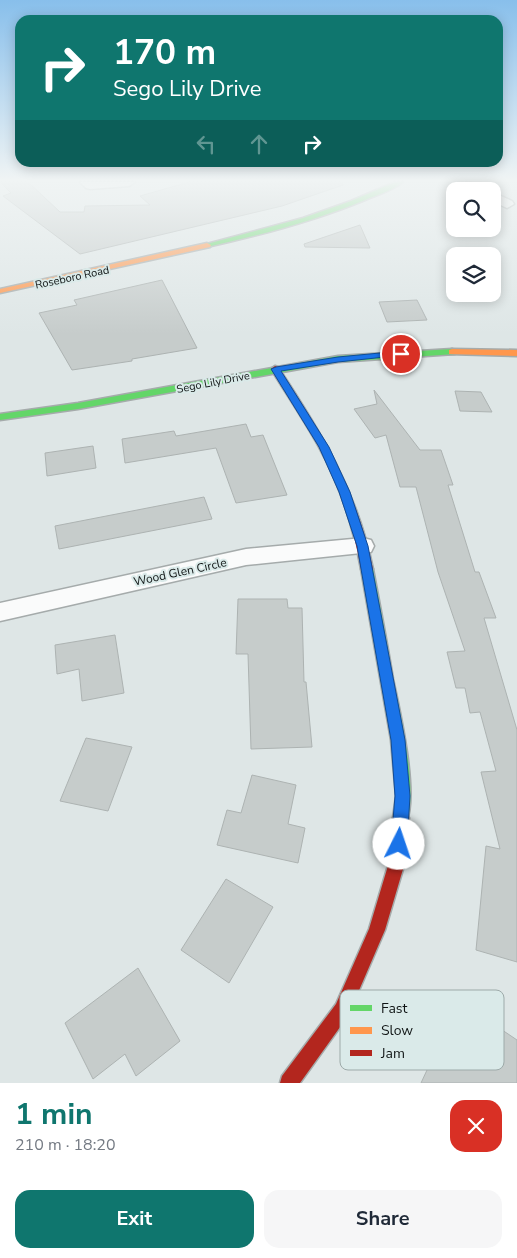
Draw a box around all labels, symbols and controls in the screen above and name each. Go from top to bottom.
text: 170 m [113,29,216,76]
icon: right [30,35,95,100]
text: Sego Lily Drive [113,74,261,104]
icon: left [192,130,220,158]
icon: ahead [245,130,273,158]
icon: right [298,130,326,158]
map controls [446,182,501,302]
button: search [446,182,501,237]
button: layers [446,247,501,302]
street label: Roseboro Road [34,262,111,293]
pin [380,333,422,375]
icon: arrive [387,340,415,368]
street label: Sego Lily Drive [175,368,251,397]
street label: Wood Glen Circle [132,554,228,590]
position arrow [372,817,424,869]
legend [340,990,504,1070]
text: Fast [381,999,407,1018]
text: Slow [381,1021,413,1040]
text: Jam [380,1044,405,1063]
text: 1 min [15,1094,93,1135]
button: close [450,1100,502,1152]
text: 210 m · 18:20 [15,1134,116,1156]
button: Exit [15,1190,254,1248]
button: Share [264,1190,502,1248]

